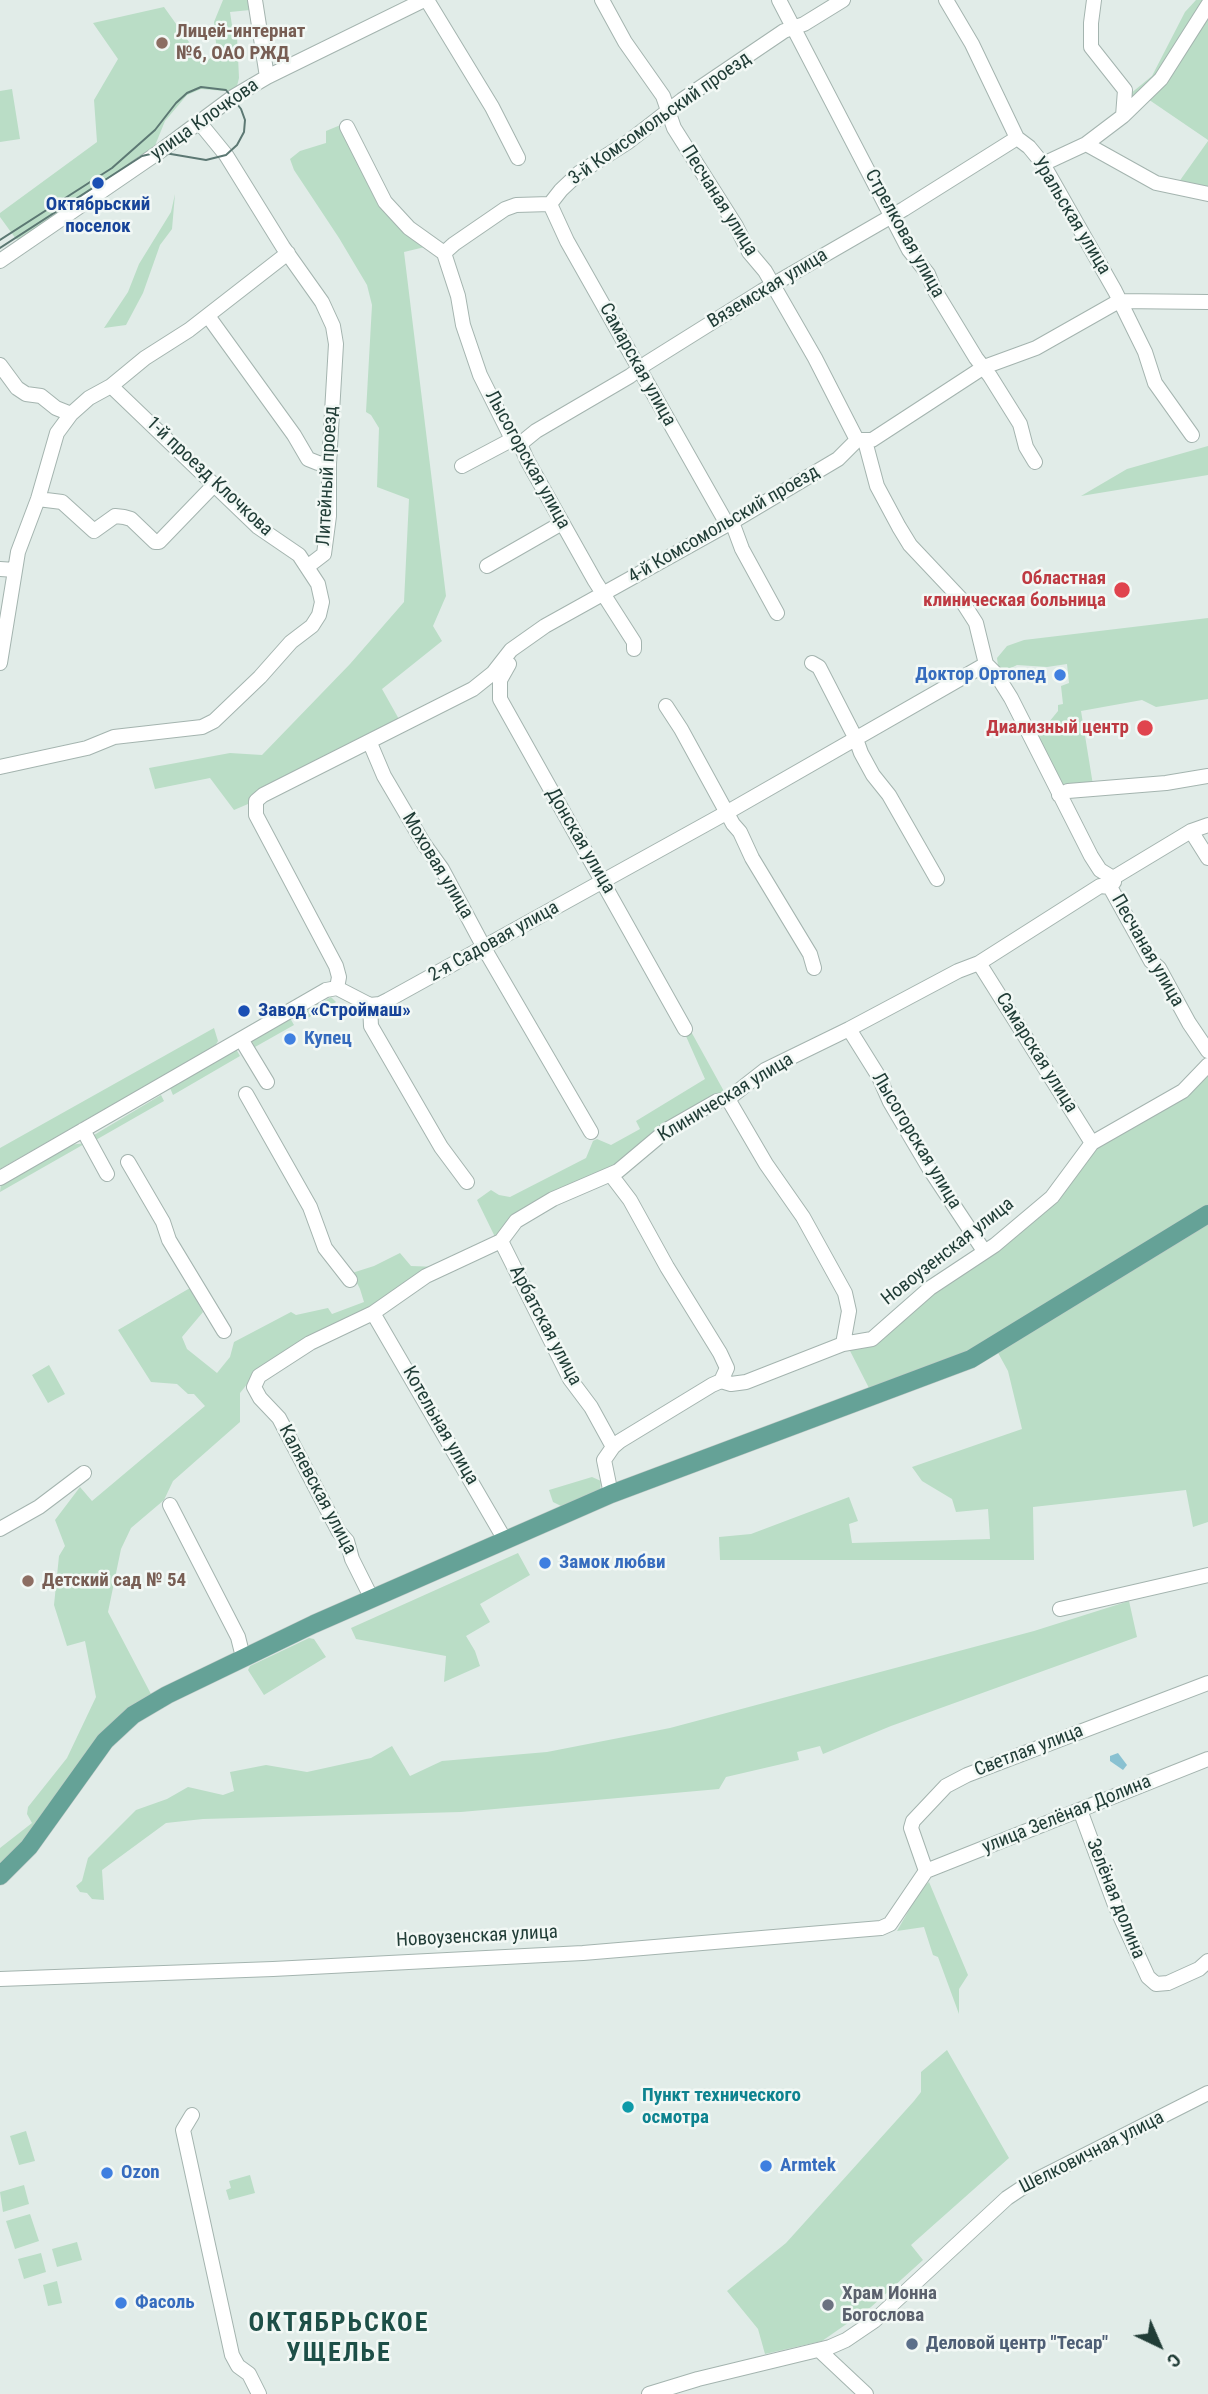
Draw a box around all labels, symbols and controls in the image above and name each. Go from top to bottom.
place label: Лицей-интернат №6, ОАО РЖД [176,21,305,65]
marker: Лицей-интернат №6, ОАО РЖД [154,35,170,51]
street label: 3-й Комсомольский проезд [565,47,755,191]
street label: улица Клочкова [147,74,263,166]
street label: Песчаная улица [676,142,762,260]
street label: Уральская улица [1027,153,1115,279]
street label: Стрелковая улица [859,166,949,302]
marker: Октябрьский поселок [90,175,106,191]
place label: Октябрьский поселок [46,194,150,238]
street label: Вяземская улица [704,244,832,334]
street label: Самарская улица [594,300,680,430]
street label: Лысогорская улица [479,387,575,533]
street label: Литейный проезд [313,405,343,547]
street label: 1-й проезд Клочкова [141,412,277,542]
street label: 4-й Комсомольский проезд [624,461,824,589]
place label: Областная клиническая больница [923,568,1106,612]
marker: Областная клиническая больница [1112,580,1132,600]
place label: Доктор Ортопед [915,664,1046,686]
marker: Доктор Ортопед [1052,667,1068,683]
place label: Диализный центр [986,717,1129,739]
marker: Диализный центр [1135,718,1155,738]
street label: Донская улица [541,784,619,898]
street label: Моховая улица [396,809,478,923]
street label: Песчаная улица [1106,891,1188,1011]
street label: 2-я Садовая улица [425,897,563,987]
street label: Самарская улица [990,989,1082,1117]
place label: Завод «Строймаш» [258,1000,411,1022]
marker: Завод «Строймаш» [236,1003,252,1019]
place label: Купец [304,1028,352,1050]
marker: Купец [282,1031,298,1047]
street label: Клиническая улица [654,1049,798,1147]
street label: Лысогорская улица [866,1069,966,1213]
street label: Новоузенская улица [877,1193,1019,1311]
street label: Арбатская улица [504,1262,586,1390]
street label: Котельная улица [397,1363,483,1489]
street label: Каляевская улица [273,1421,361,1559]
place label: Замок любви [559,1552,666,1574]
marker: Замок любви [537,1555,553,1571]
place label: Детский сад № 54 [42,1570,186,1592]
marker: Детский сад № 54 [20,1573,36,1589]
street label: Светлая улица [971,1720,1087,1782]
street label: улица Зелёная Долина [979,1771,1155,1859]
street label: Зелёная долина [1081,1836,1149,1962]
street label: Новоузенская улица [396,1921,558,1953]
place label: Пункт технического осмотра [642,2085,801,2129]
marker: Пункт технического осмотра [620,2099,636,2115]
street label: Шелковичная улица [1016,2107,1168,2199]
place label: Armtek [780,2155,836,2177]
marker: Armtek [758,2158,774,2174]
place label: Ozon [121,2162,160,2184]
marker: Ozon [99,2165,115,2181]
place label: Храм Ионна Богослова [842,2283,937,2327]
place label: Фасоль [135,2292,195,2314]
marker: Фасоль [113,2295,129,2311]
marker: Храм Ионна Богослова [820,2297,836,2313]
district label: ОКТЯБРЬСКОЕ УЩЕЛЬЕ [250,2308,428,2370]
north arrow [1124,2310,1194,2380]
place label: Деловой центр "Тесар" [926,2333,1108,2355]
marker: Деловой центр "Тесар" [904,2336,920,2352]
text: С [1162,2348,1186,2372]

